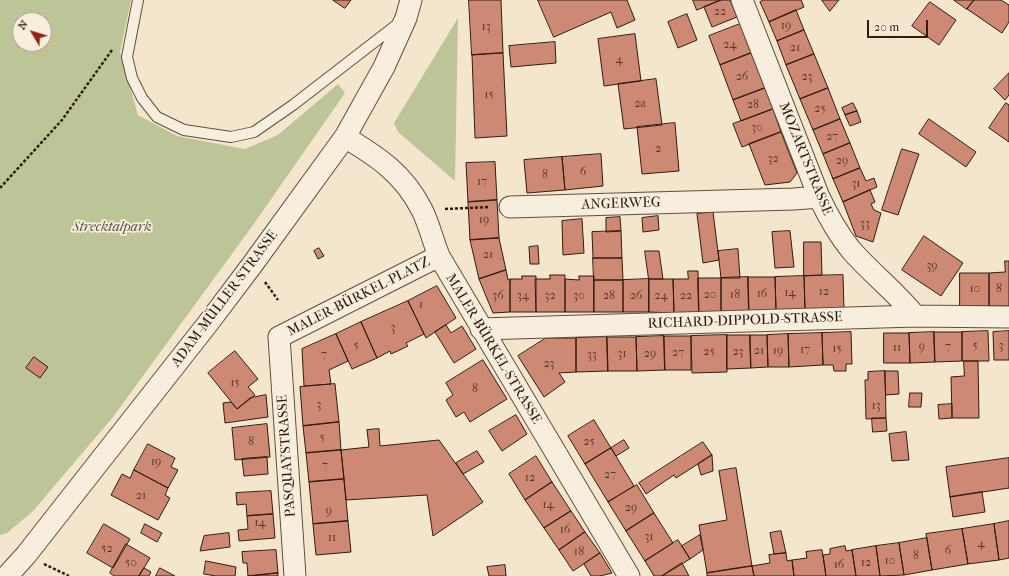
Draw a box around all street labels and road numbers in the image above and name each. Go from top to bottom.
street label: MOZARTSTRASSE [775,100,835,218]
street label: ANGERWEG [581,194,661,214]
street label: ADAM-MÜLLER-STRASSE [168,227,282,371]
street label: MALER-BÜRKEL-PLATZ [285,254,433,340]
street label: MALER-BÜRKEL-STRASSE [441,271,545,427]
street label: RICHARD-DIPPOLD-STRASSE [647,309,843,333]
street label: PASQUAYSTRASSE [274,394,300,518]

